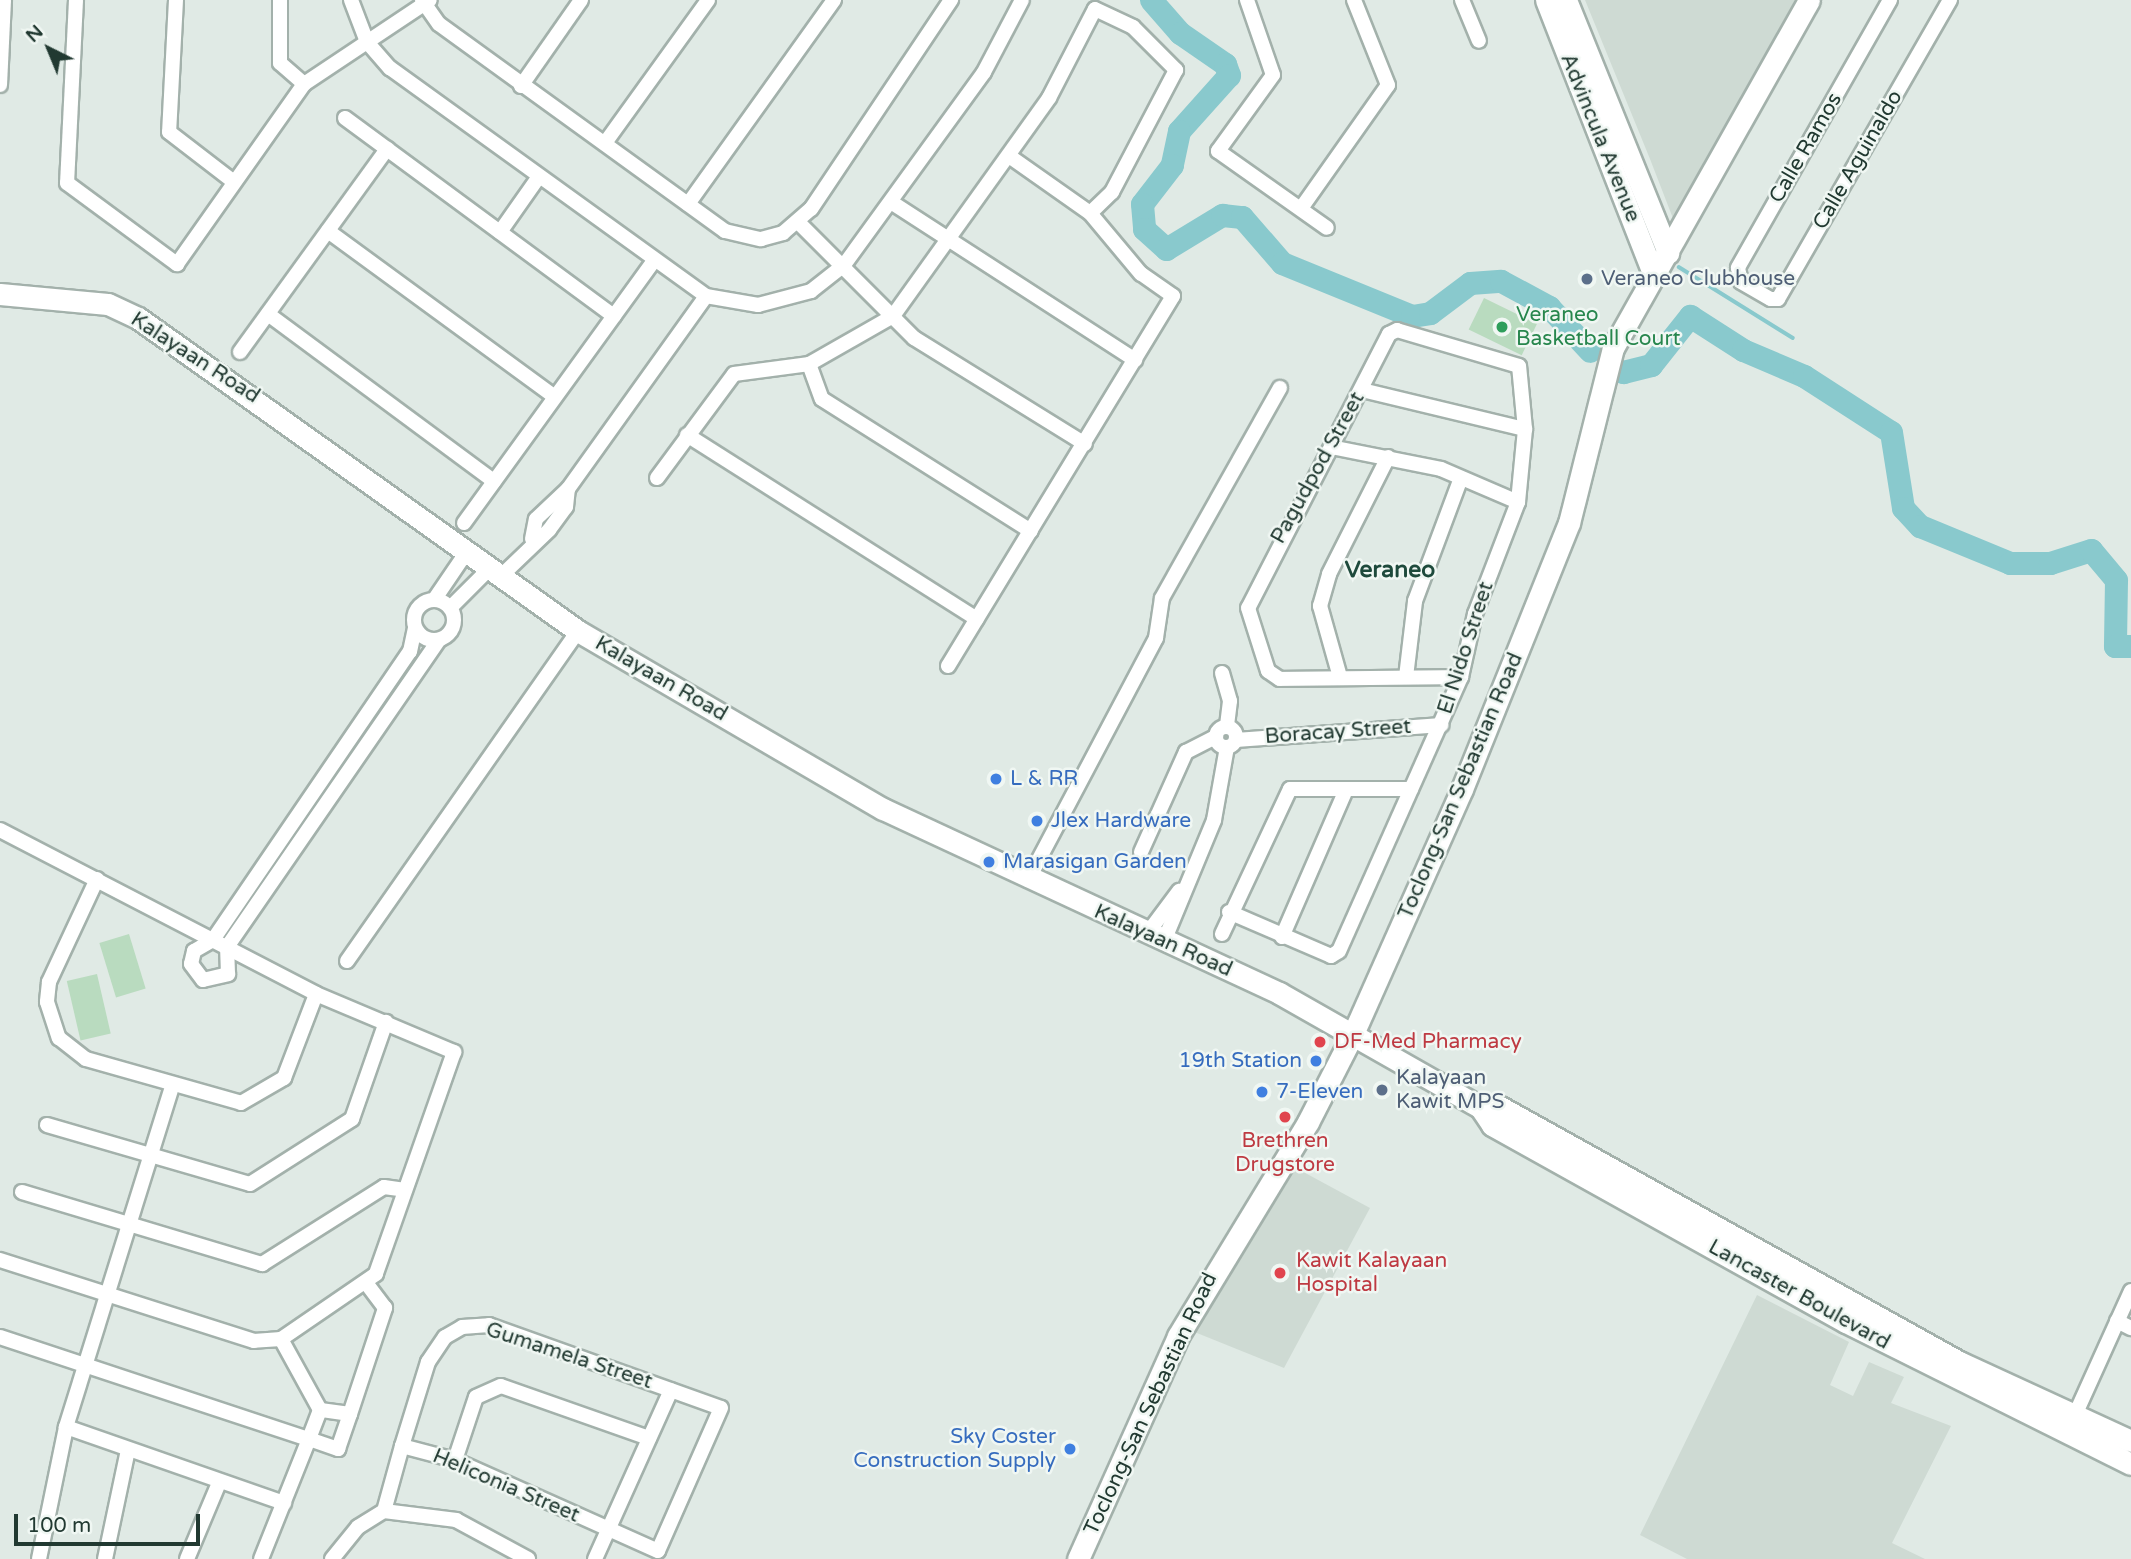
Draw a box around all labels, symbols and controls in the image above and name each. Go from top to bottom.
north arrow [14,14,84,84]
text: N [22,20,48,47]
street label: Advincula Avenue [1555,50,1645,226]
street label: Calle Aguinaldo [1808,86,1908,234]
street label: Calle Ramos [1764,88,1848,208]
place label: Veraneo Clubhouse [1601,266,1795,292]
marker: Veraneo Clubhouse [1579,271,1595,287]
place label: Veraneo Basketball Court [1516,302,1680,352]
street label: Kalayaan Road [126,307,264,409]
marker: Veraneo Basketball Court [1494,319,1510,335]
street label: Pagudpod Street [1266,388,1370,548]
district label: Veraneo [1345,556,1435,584]
street label: El Nido Street [1433,579,1499,717]
street label: Kalayaan Road [590,631,732,727]
street label: Toclong-San Sebastian Road [1393,649,1529,923]
street label: Boracay Street [1264,714,1412,750]
place label: L & RR [1010,766,1078,792]
marker: L & RR [988,771,1004,787]
place label: Jlex Hardware [1051,808,1191,834]
marker: Jlex Hardware [1029,813,1045,829]
place label: Marasigan Garden [1003,849,1187,875]
marker: Marasigan Garden [981,854,997,870]
street label: Kalayaan Road [1090,899,1236,983]
place label: DF-Med Pharmacy [1334,1029,1522,1055]
marker: DF-Med Pharmacy [1312,1034,1328,1050]
place label: 19th Station [1178,1048,1302,1074]
marker: 19th Station [1308,1053,1324,1069]
place label: Kalayaan Kawit MPS [1396,1065,1504,1115]
place label: 7-Eleven [1276,1079,1363,1105]
marker: Kalayaan Kawit MPS [1374,1082,1390,1098]
marker: 7-Eleven [1254,1084,1270,1100]
marker: Brethren Drugstore [1277,1109,1293,1125]
place label: Brethren Drugstore [1235,1128,1335,1178]
street label: Lancaster Boulevard [1704,1235,1894,1355]
place label: Kawit Kalayaan Hospital [1296,1248,1447,1298]
marker: Kawit Kalayaan Hospital [1270,1263,1290,1283]
street label: Toclong-San Sebastian Road [1079,1269,1223,1539]
street label: Gumamela Street [483,1317,655,1395]
place label: Sky Coster Construction Supply [853,1424,1056,1474]
marker: Sky Coster Construction Supply [1062,1441,1078,1457]
street label: Heliconia Street [429,1444,583,1528]
scale bar [18,1500,203,1544]
text: 100 m [27,1513,91,1538]

